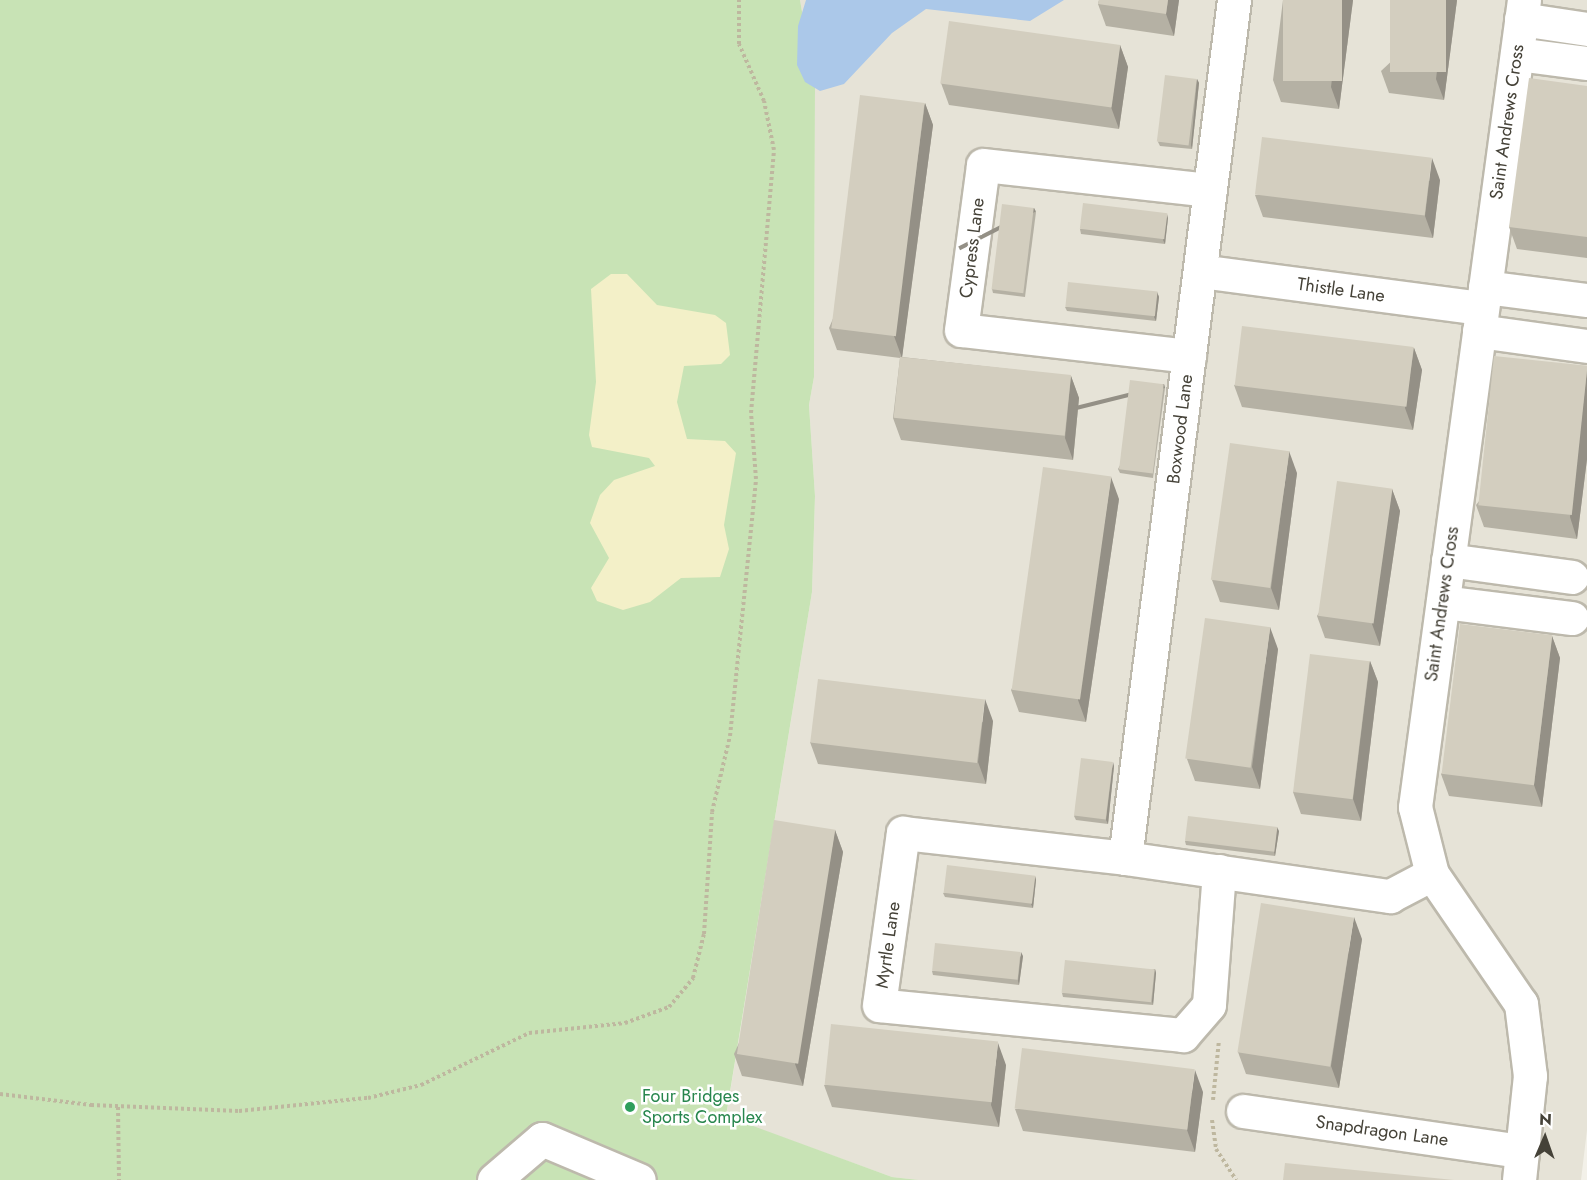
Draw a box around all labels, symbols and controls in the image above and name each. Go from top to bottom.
street label: Saint Andrews Cross [1485,43,1529,201]
street label: Cypress Lane [955,197,989,299]
street label: Thistle Lane [1296,273,1386,307]
street label: Boxwood Lane [1163,373,1197,485]
street label: Saint Andrews Cross [1420,525,1464,683]
street label: Myrtle Lane [871,900,905,990]
place label: Four Bridges Sports Complex [642,1086,762,1128]
marker: Four Bridges Sports Complex [623,1100,637,1114]
north arrow [1515,1108,1575,1168]
text: N [1539,1108,1552,1131]
street label: Snapdragon Lane [1314,1111,1450,1151]

